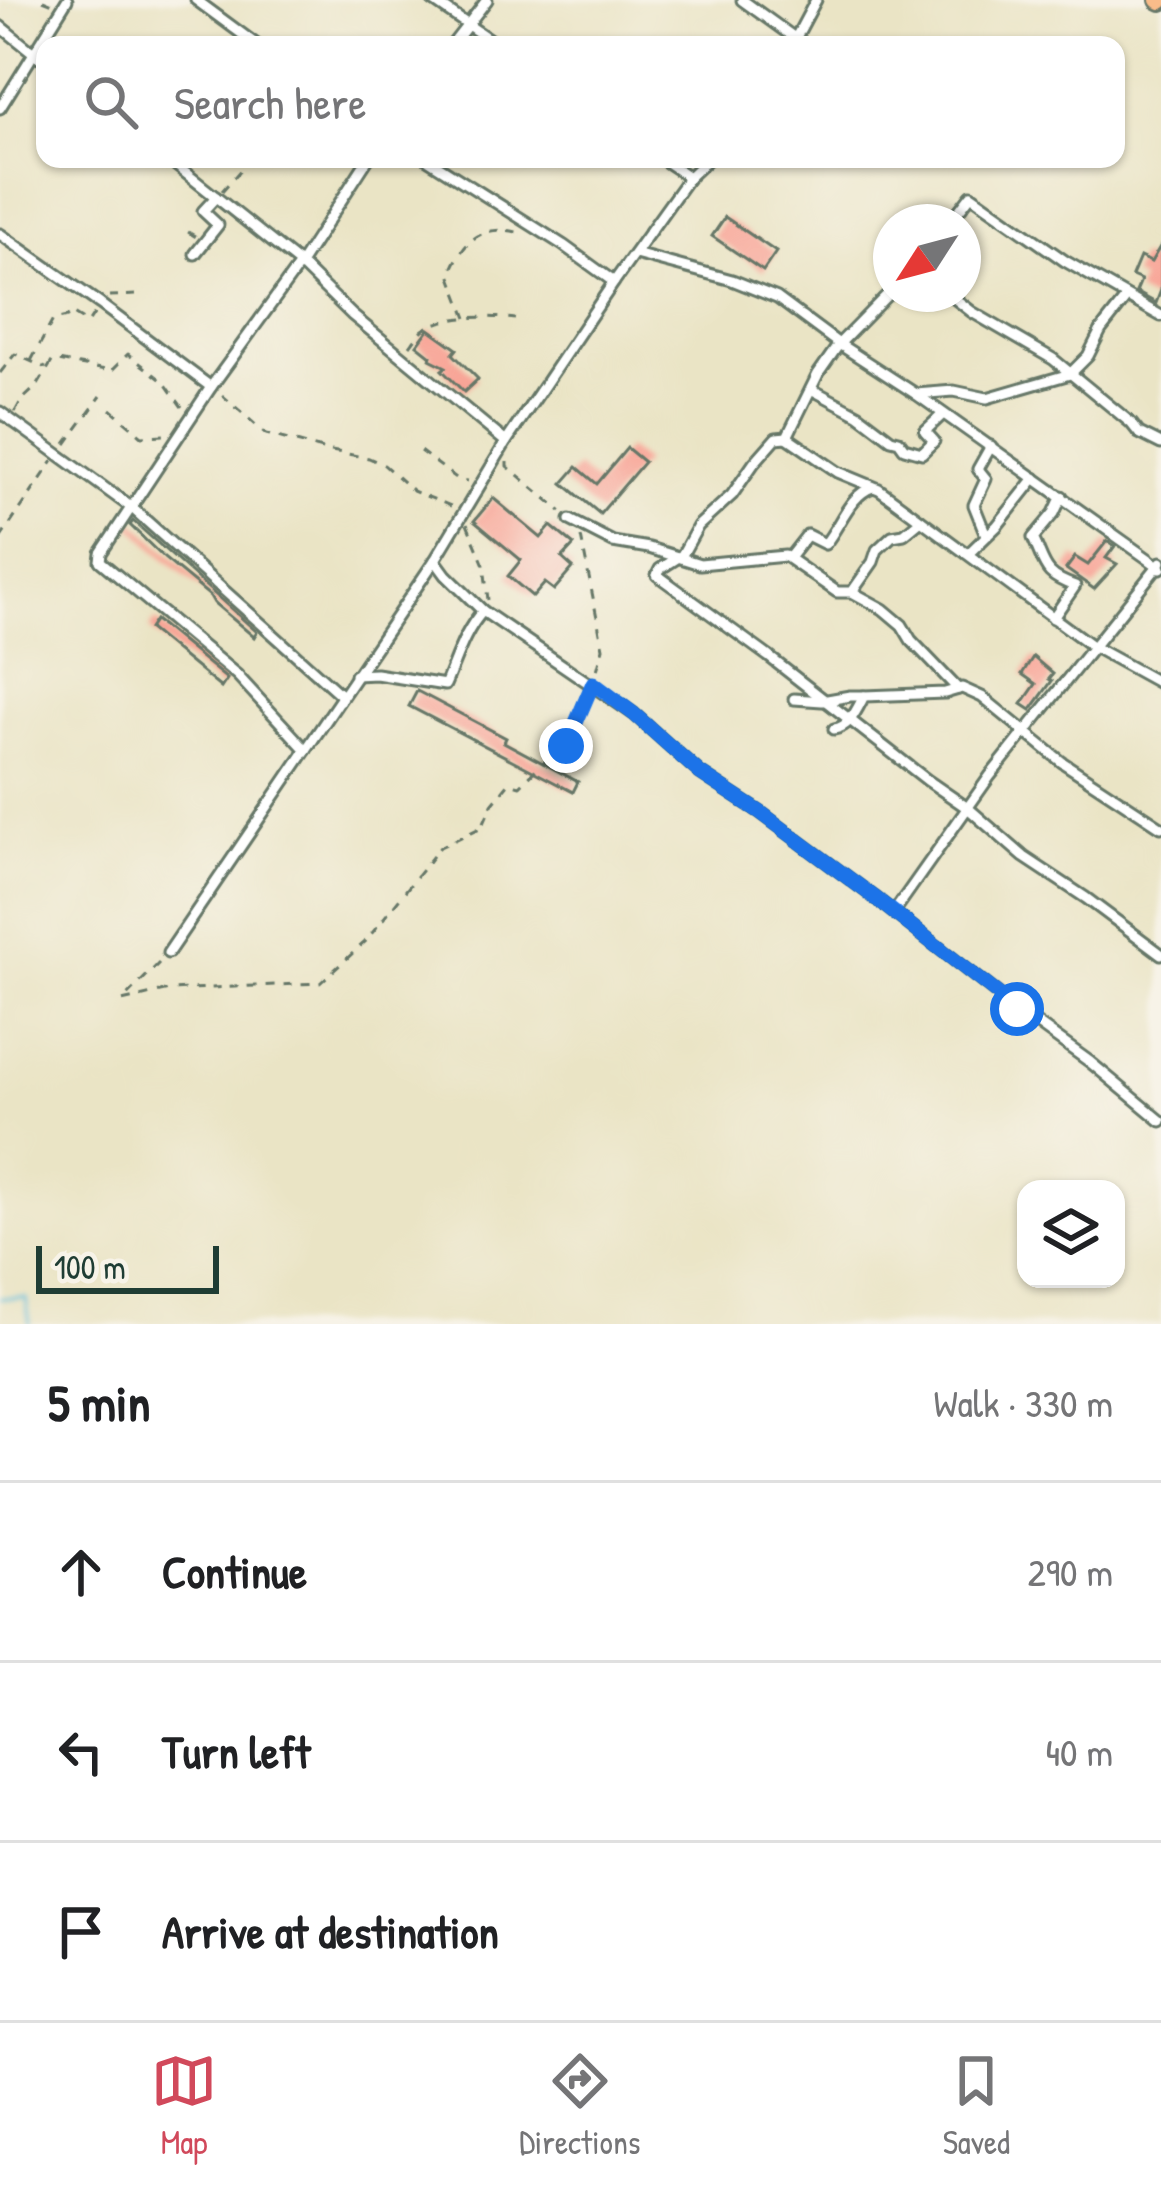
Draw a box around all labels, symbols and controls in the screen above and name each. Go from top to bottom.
search box [36,36,1125,168]
icon: search [78,69,144,135]
text: Search here [174,72,366,133]
north arrow [873,204,981,312]
route end [539,719,593,773]
route start [990,982,1044,1036]
map controls [1017,1180,1125,1288]
button: layers [1017,1180,1125,1288]
scale bar [36,1240,219,1293]
text: 100 m [54,1245,126,1289]
text: 5 min [48,1368,150,1437]
text: Walk · 330 m [933,1376,1113,1429]
icon: ahead [48,1539,114,1605]
text: Continue [162,1541,307,1602]
text: 290 m [1027,1545,1113,1598]
icon: left [48,1719,114,1785]
text: Turn left [162,1721,311,1782]
text: 40 m [1045,1725,1113,1778]
icon: arrive [48,1899,114,1965]
text: Arrive at destination [162,1901,499,1962]
tab: Map [151,2048,217,2164]
tab: Directions [519,2048,641,2164]
tab: Saved [943,2048,1010,2164]

